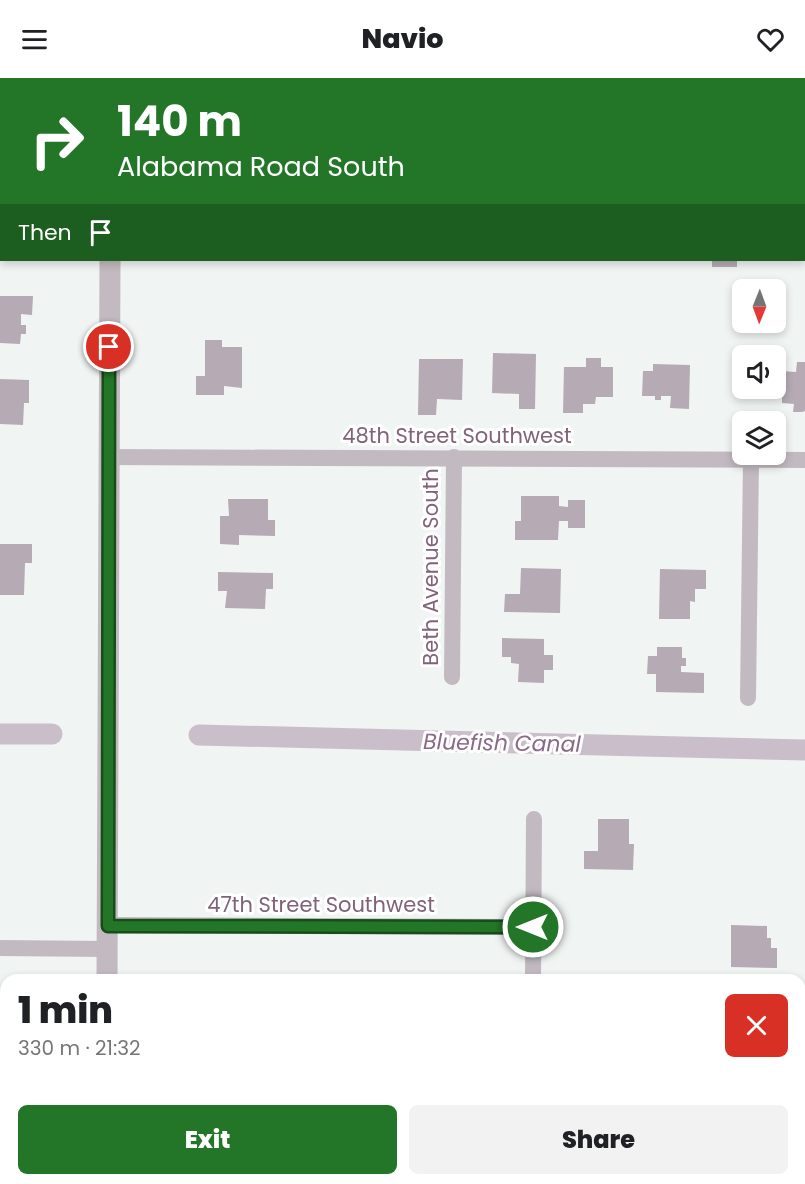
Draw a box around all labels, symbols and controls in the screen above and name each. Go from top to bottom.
text: Navio [361,20,444,57]
icon: menu [18,23,51,56]
icon: heart [754,23,787,56]
text: 140 m [117,92,242,151]
icon: right [18,102,96,180]
text: Alabama Road South [117,148,405,185]
icon: arrive [84,216,117,249]
text: Then [18,217,72,248]
north arrow [732,279,786,333]
map controls [732,279,786,465]
pin [83,321,134,372]
icon: arrive [92,330,125,363]
button: sound [732,345,786,399]
button: layers [732,411,786,465]
street label: 48th Street Southwest [342,421,572,450]
street label: Beth Avenue South [416,468,445,666]
water label: Bluefish Canal [423,726,582,760]
street label: 47th Street Southwest [207,890,435,919]
position arrow [501,895,565,959]
text: 1 min [18,985,113,1036]
button: close [725,994,788,1057]
text: 330 m · 21:32 [18,1034,140,1062]
button: Exit [18,1105,397,1174]
button: Share [409,1105,788,1174]

